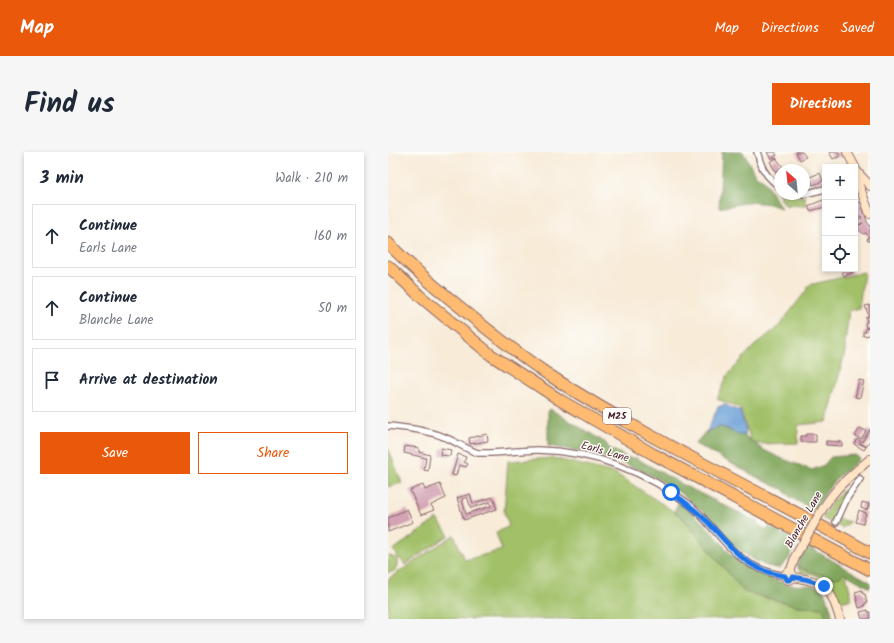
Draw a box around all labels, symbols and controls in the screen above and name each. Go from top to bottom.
text: Map [20,13,54,43]
text: Map [714,17,739,39]
text: Directions [761,17,819,39]
text: Saved [841,17,874,39]
text: Find us [24,82,115,127]
button: Directions [772,83,870,125]
north arrow [774,164,810,200]
map controls [822,164,858,272]
button: + [822,164,858,200]
text: 3 min [40,165,84,192]
text: Walk · 210 m [275,168,348,189]
button: − [822,200,858,236]
text: Continue [79,214,137,238]
icon: ahead [41,225,63,247]
text: 160 m [314,226,347,247]
button: locate [822,236,858,272]
text: Earls Lane [79,238,137,259]
text: Continue [79,286,137,310]
icon: ahead [41,297,63,319]
text: 50 m [318,298,347,319]
text: Blanche Lane [79,310,153,331]
text: Arrive at destination [79,368,218,392]
icon: arrive [41,369,63,391]
road number: M25 [603,408,631,424]
button: Save [40,432,190,474]
button: Share [198,432,348,474]
street label: Earls Lane [579,437,631,467]
route start [662,483,680,501]
street label: Blanche Lane [780,488,828,552]
route end [815,577,833,595]

